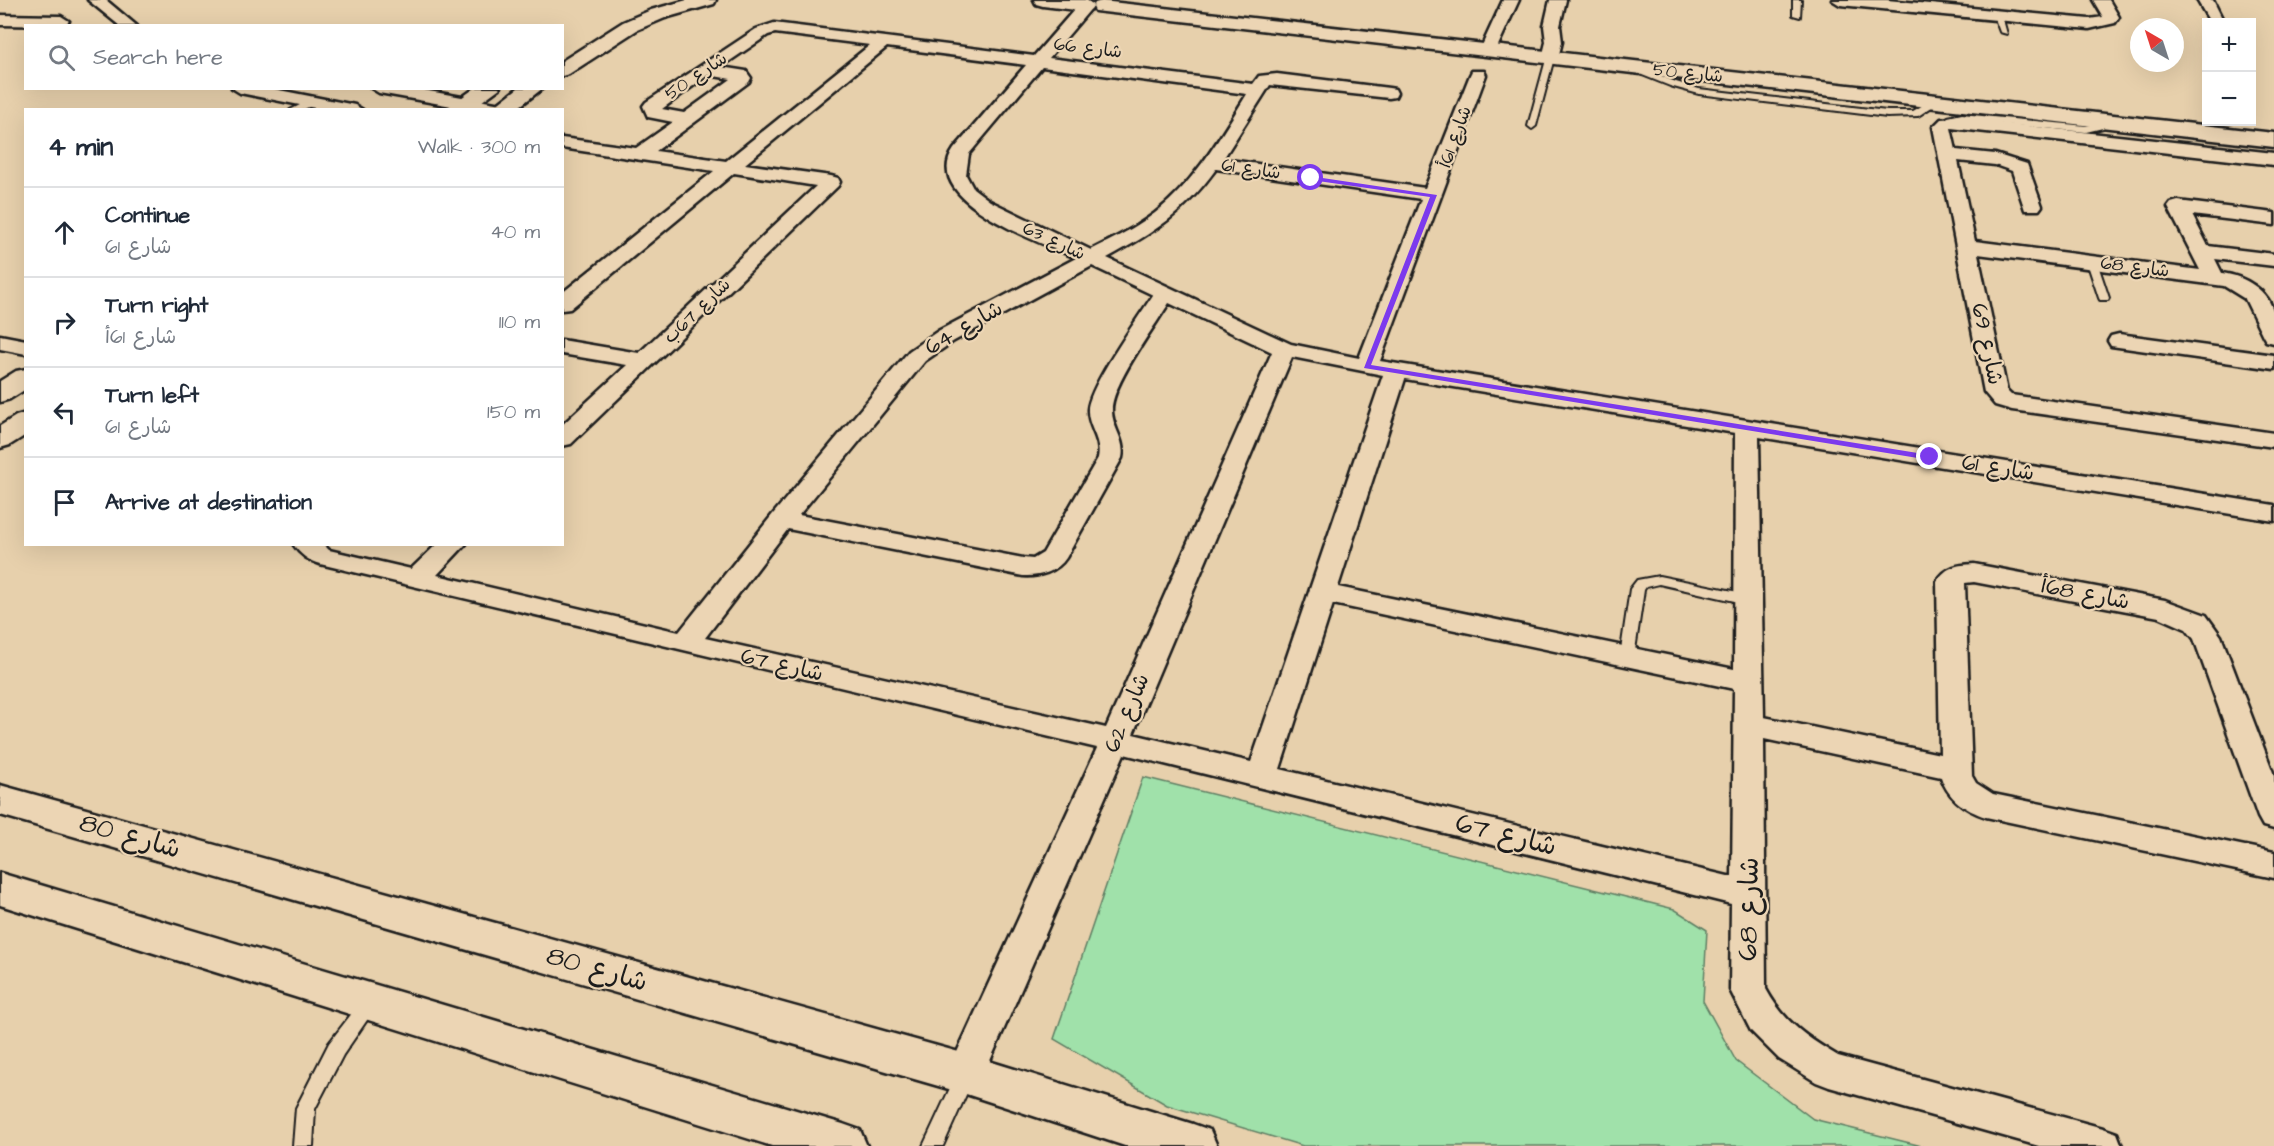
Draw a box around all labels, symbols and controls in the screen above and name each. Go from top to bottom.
north arrow [2130,18,2184,72]
map controls [2202,18,2256,126]
button: + [2202,18,2256,72]
search box [24,24,564,90]
street label: شارع 66 [1052,31,1124,65]
icon: search [45,41,78,74]
text: Search here [93,42,223,73]
street label: شارع 50 [660,46,732,106]
street label: شارع 50 [1652,57,1724,89]
button: − [2202,72,2256,126]
street label: شارع 61أ [1432,103,1478,171]
text: 4 min [48,129,113,165]
text: Walk · 300 m [418,133,540,161]
street label: شارع 61 [1220,152,1282,186]
route start [1297,164,1323,190]
text: Continue [105,200,190,231]
icon: ahead [48,216,81,249]
street label: شارع 63 [1019,216,1089,266]
text: 40 m [490,218,540,246]
text: شارع 61 [105,233,171,261]
street label: شارع 68 [2099,250,2171,284]
street label: شارع 67ب [658,273,736,349]
text: Turn right [105,290,208,321]
street label: شارع 64 [919,293,1009,363]
street label: شارع 69 [1963,300,2011,388]
icon: right [48,306,81,339]
text: 110 m [499,308,540,336]
text: شارع 61أ [105,323,176,351]
text: Turn left [105,380,199,411]
icon: left [48,396,81,429]
text: 150 m [487,398,540,426]
text: شارع 61 [105,413,171,441]
route end [1916,443,1942,469]
street label: شارع 61 [1960,447,2036,489]
icon: arrive [48,486,81,519]
text: Arrive at destination [105,487,312,518]
street label: شارع 68أ [2038,570,2132,618]
street label: شارع 67 [738,640,826,690]
street label: شارع 62 [1097,669,1157,757]
street label: شارع 80 [75,803,185,869]
street label: شارع 67 [1452,804,1560,866]
street label: شارع 68 [1729,857,1769,961]
street label: شارع 80 [542,936,652,1002]

